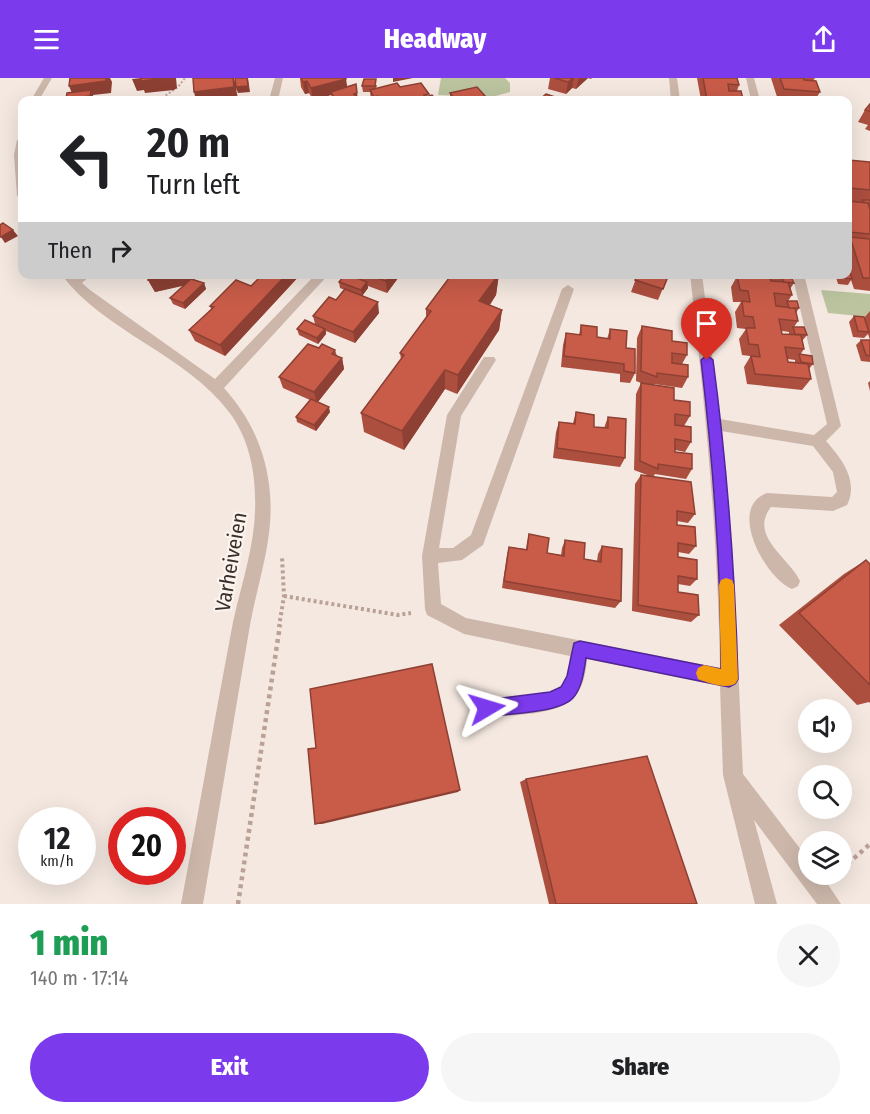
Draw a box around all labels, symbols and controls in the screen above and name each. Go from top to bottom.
icon: menu [30,23,63,56]
text: Headway [384,23,486,55]
icon: share [807,23,840,56]
text: 20 m [147,118,230,168]
icon: left [48,120,126,198]
text: Turn left [147,169,240,201]
icon: right [104,234,137,267]
text: Then [48,237,92,264]
pin [681,298,732,360]
icon: arrive [690,307,723,340]
street label: Varheiveien [209,510,253,614]
position arrow [455,676,519,740]
map controls [798,699,852,885]
button: sound [798,699,852,753]
button: search [798,765,852,819]
speed limit sign: 20 [108,807,186,885]
text: 12 [44,821,70,857]
button: layers [798,831,852,885]
text: km/h [40,852,74,870]
text: 1 min [30,921,108,965]
button: close [777,924,840,987]
text: 140 m · 17:14 [30,966,128,990]
button: Exit [30,1033,429,1102]
button: Share [441,1033,840,1102]

